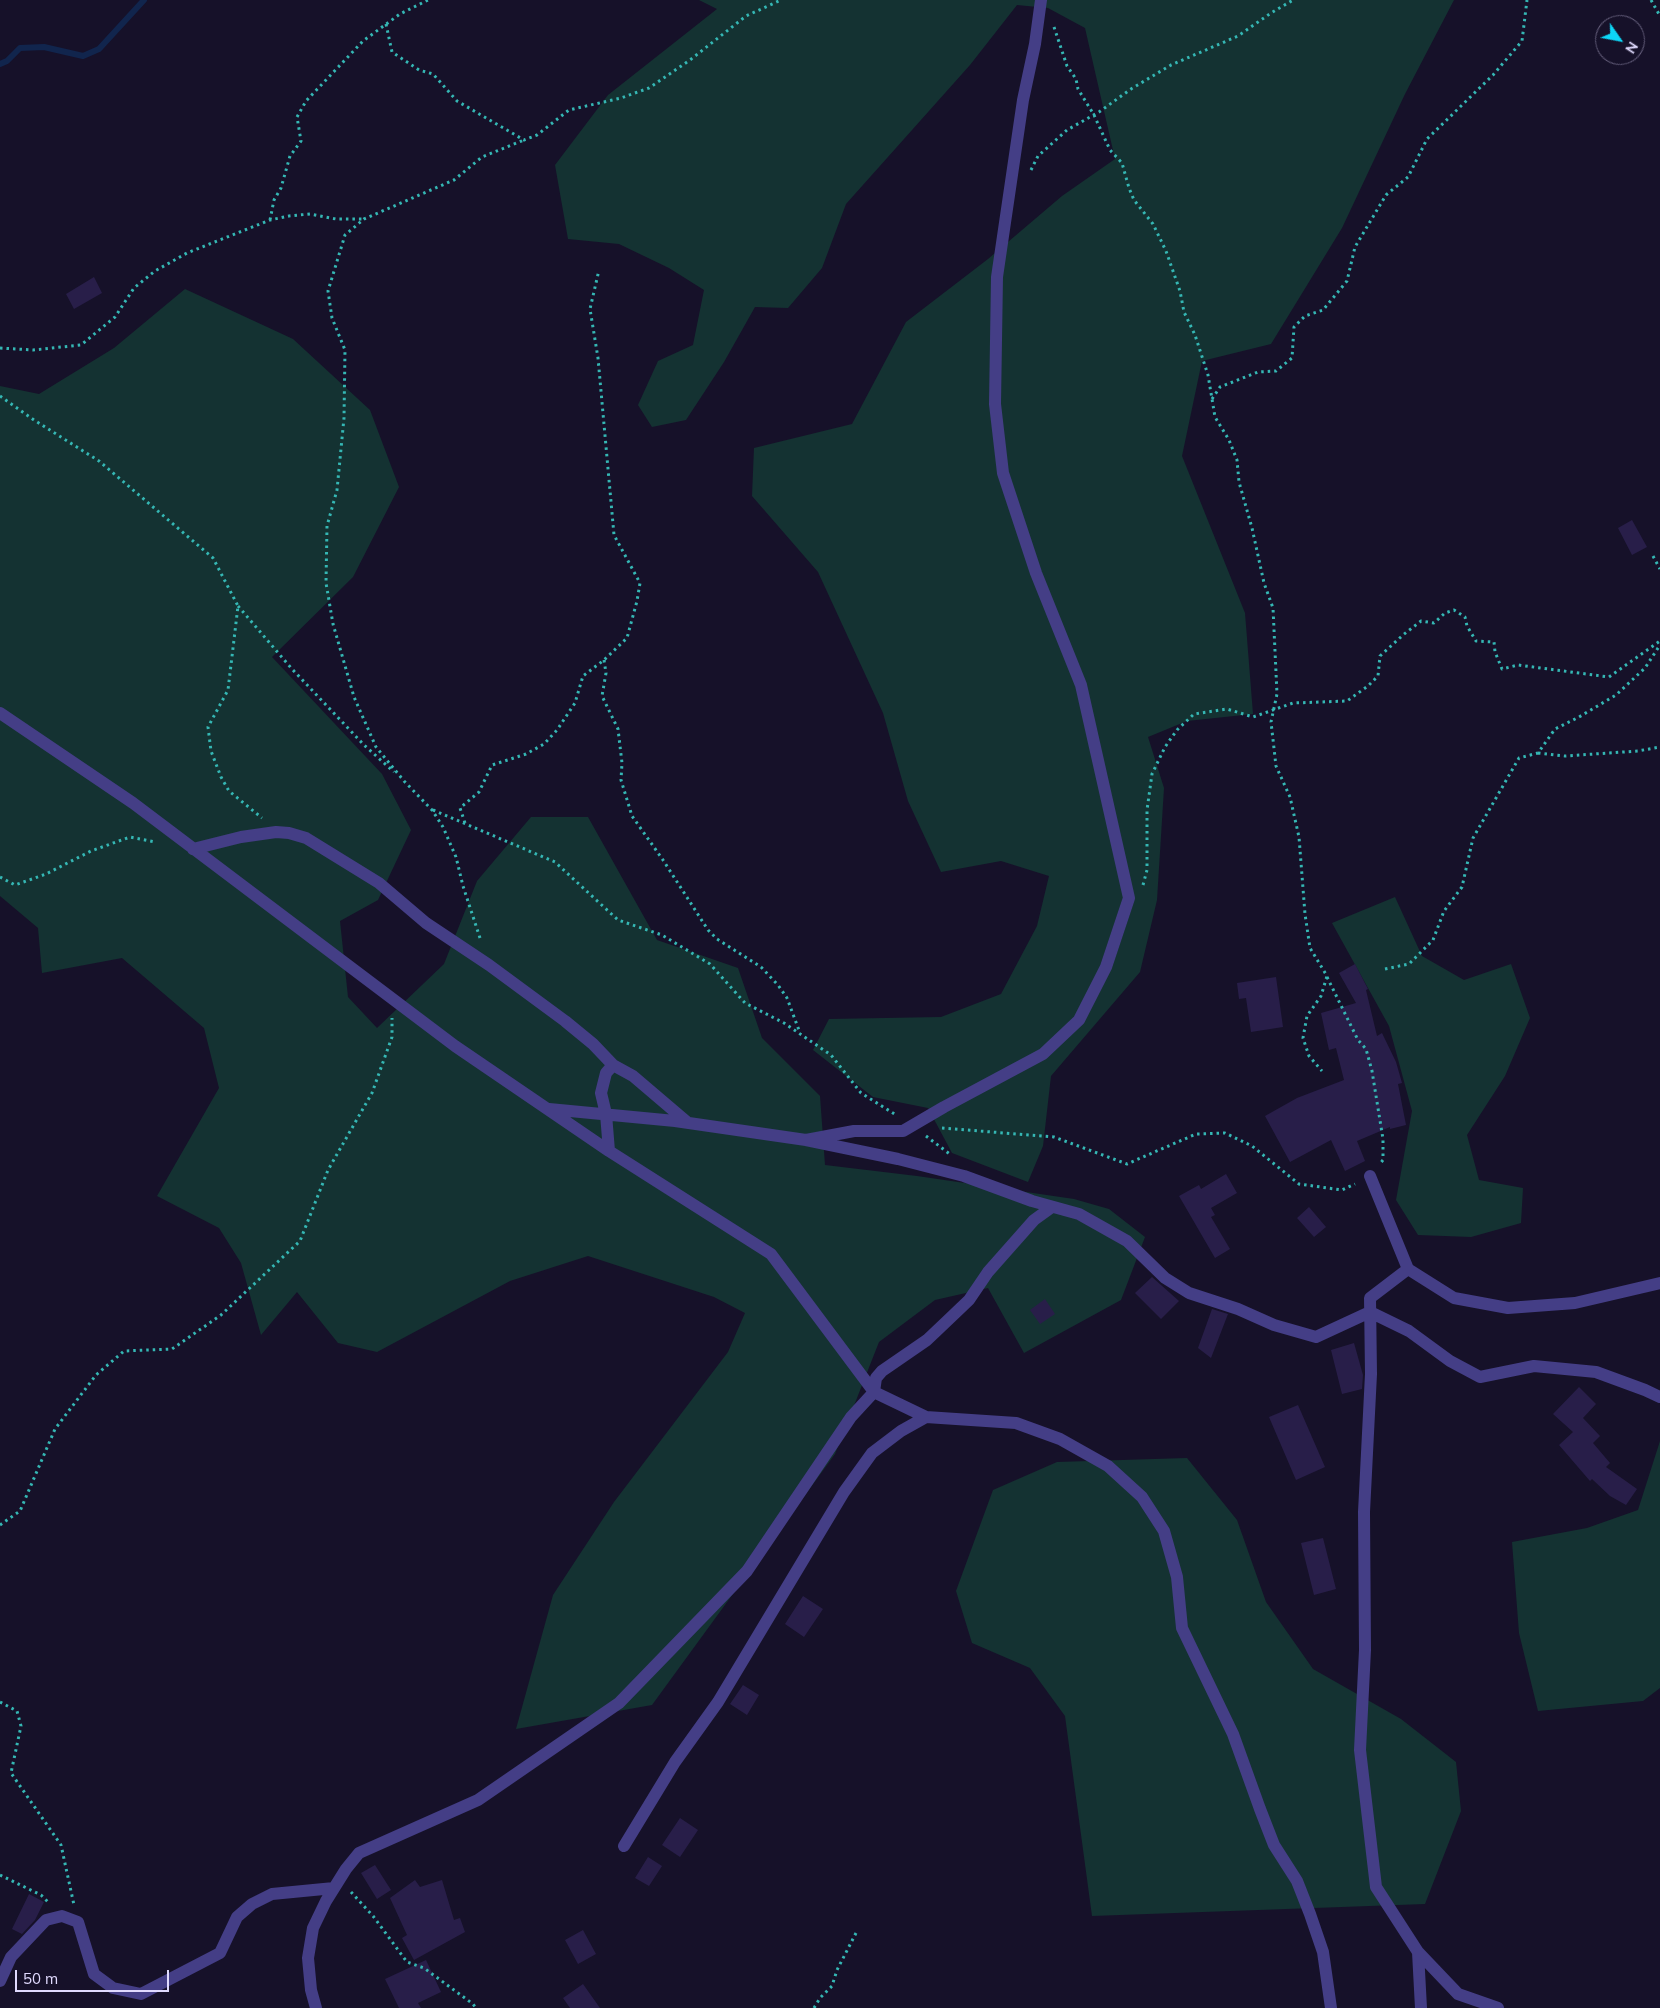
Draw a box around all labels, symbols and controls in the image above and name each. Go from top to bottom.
north arrow [1595,15,1645,65]
text: N [1621,38,1642,57]
scale bar [18,1960,171,1992]
text: 50 m [23,1969,58,1988]

